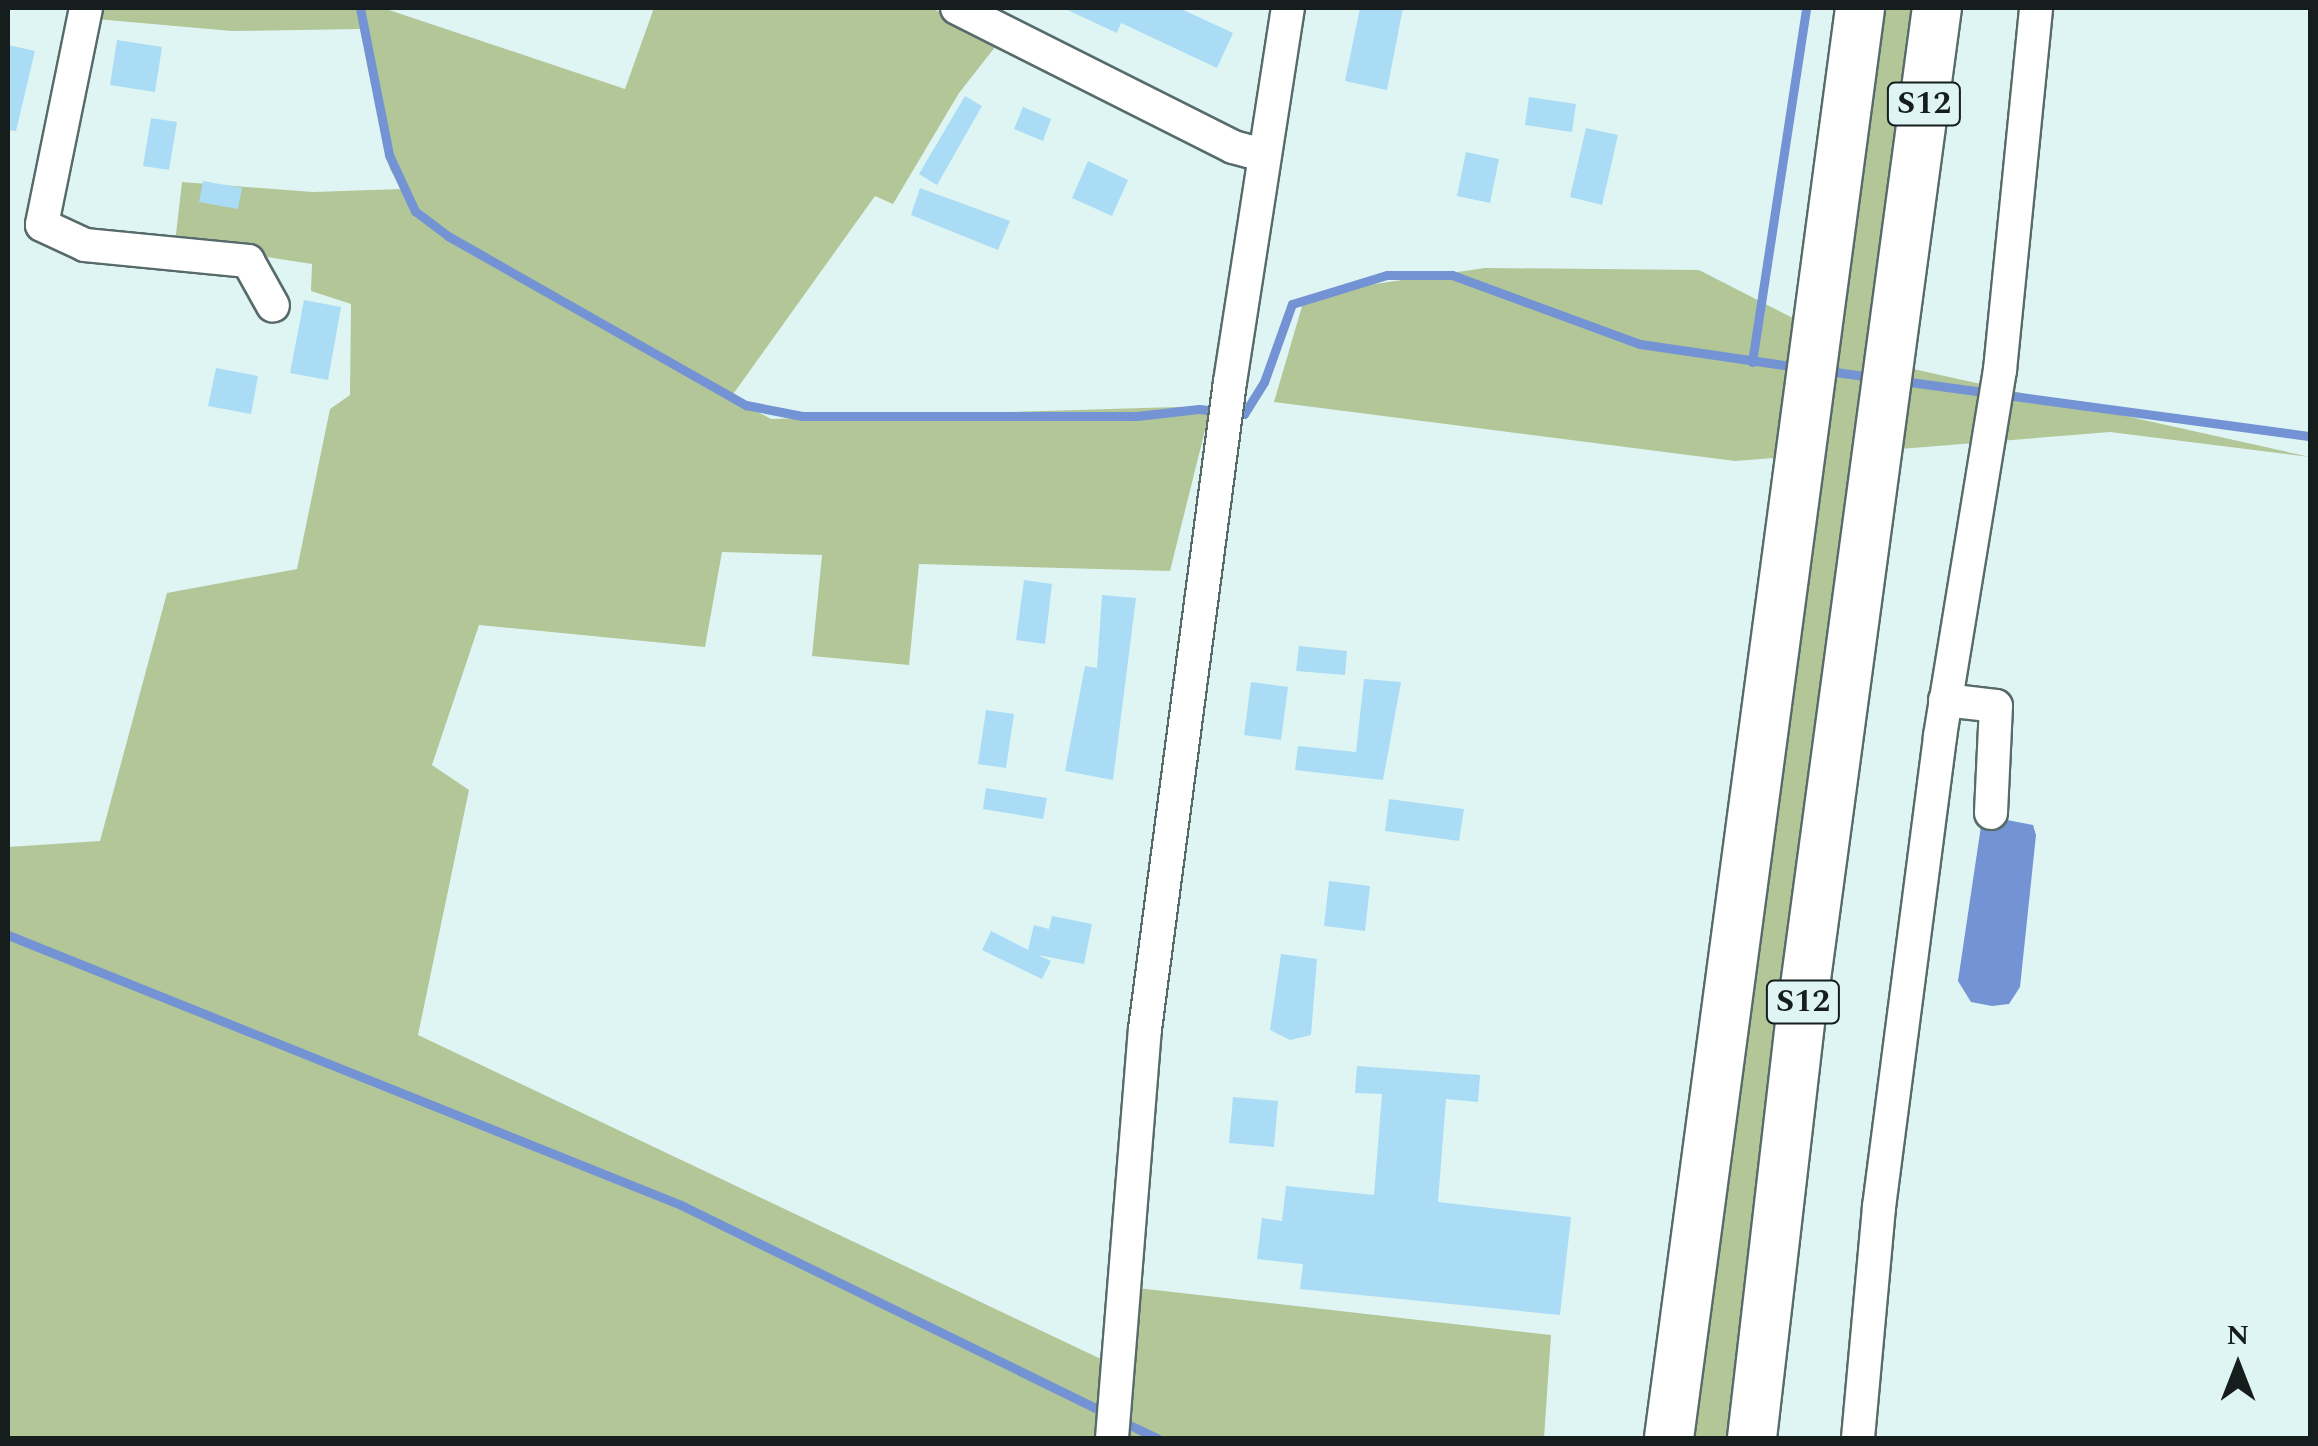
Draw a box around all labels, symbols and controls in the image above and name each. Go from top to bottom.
road number: S12 [1886,77,1962,131]
road number: S12 [1766,975,1840,1029]
text: N [2227,1314,2249,1357]
north arrow [2188,1316,2288,1416]

